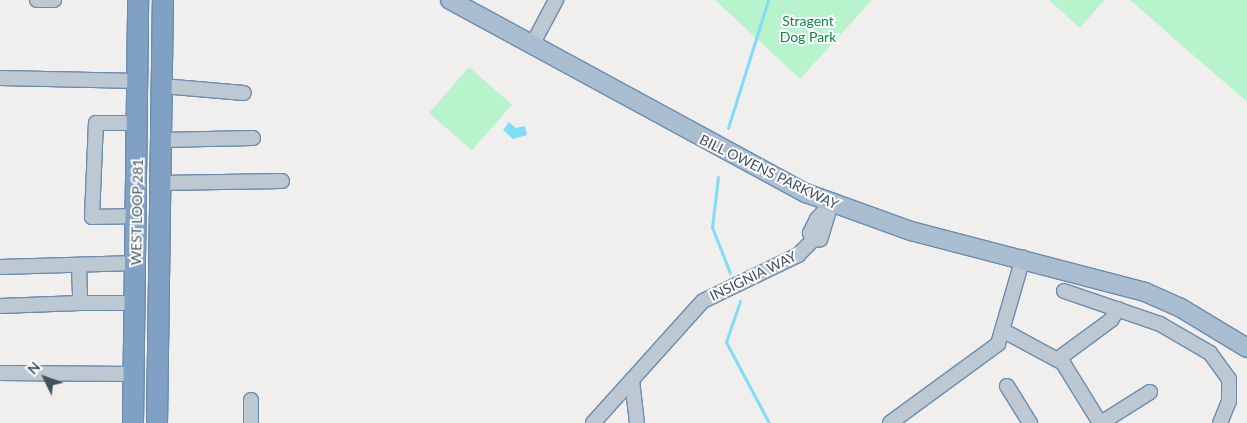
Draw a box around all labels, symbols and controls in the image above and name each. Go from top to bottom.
park label: Stragent Dog Park [780,13,836,46]
street label: BILL OWENS PARKWAY [697,131,841,213]
street label: WEST LOOP 281 [128,158,146,266]
street label: INSIGNIA WAY [707,248,799,304]
north arrow [20,353,70,403]
text: N [24,358,43,377]

